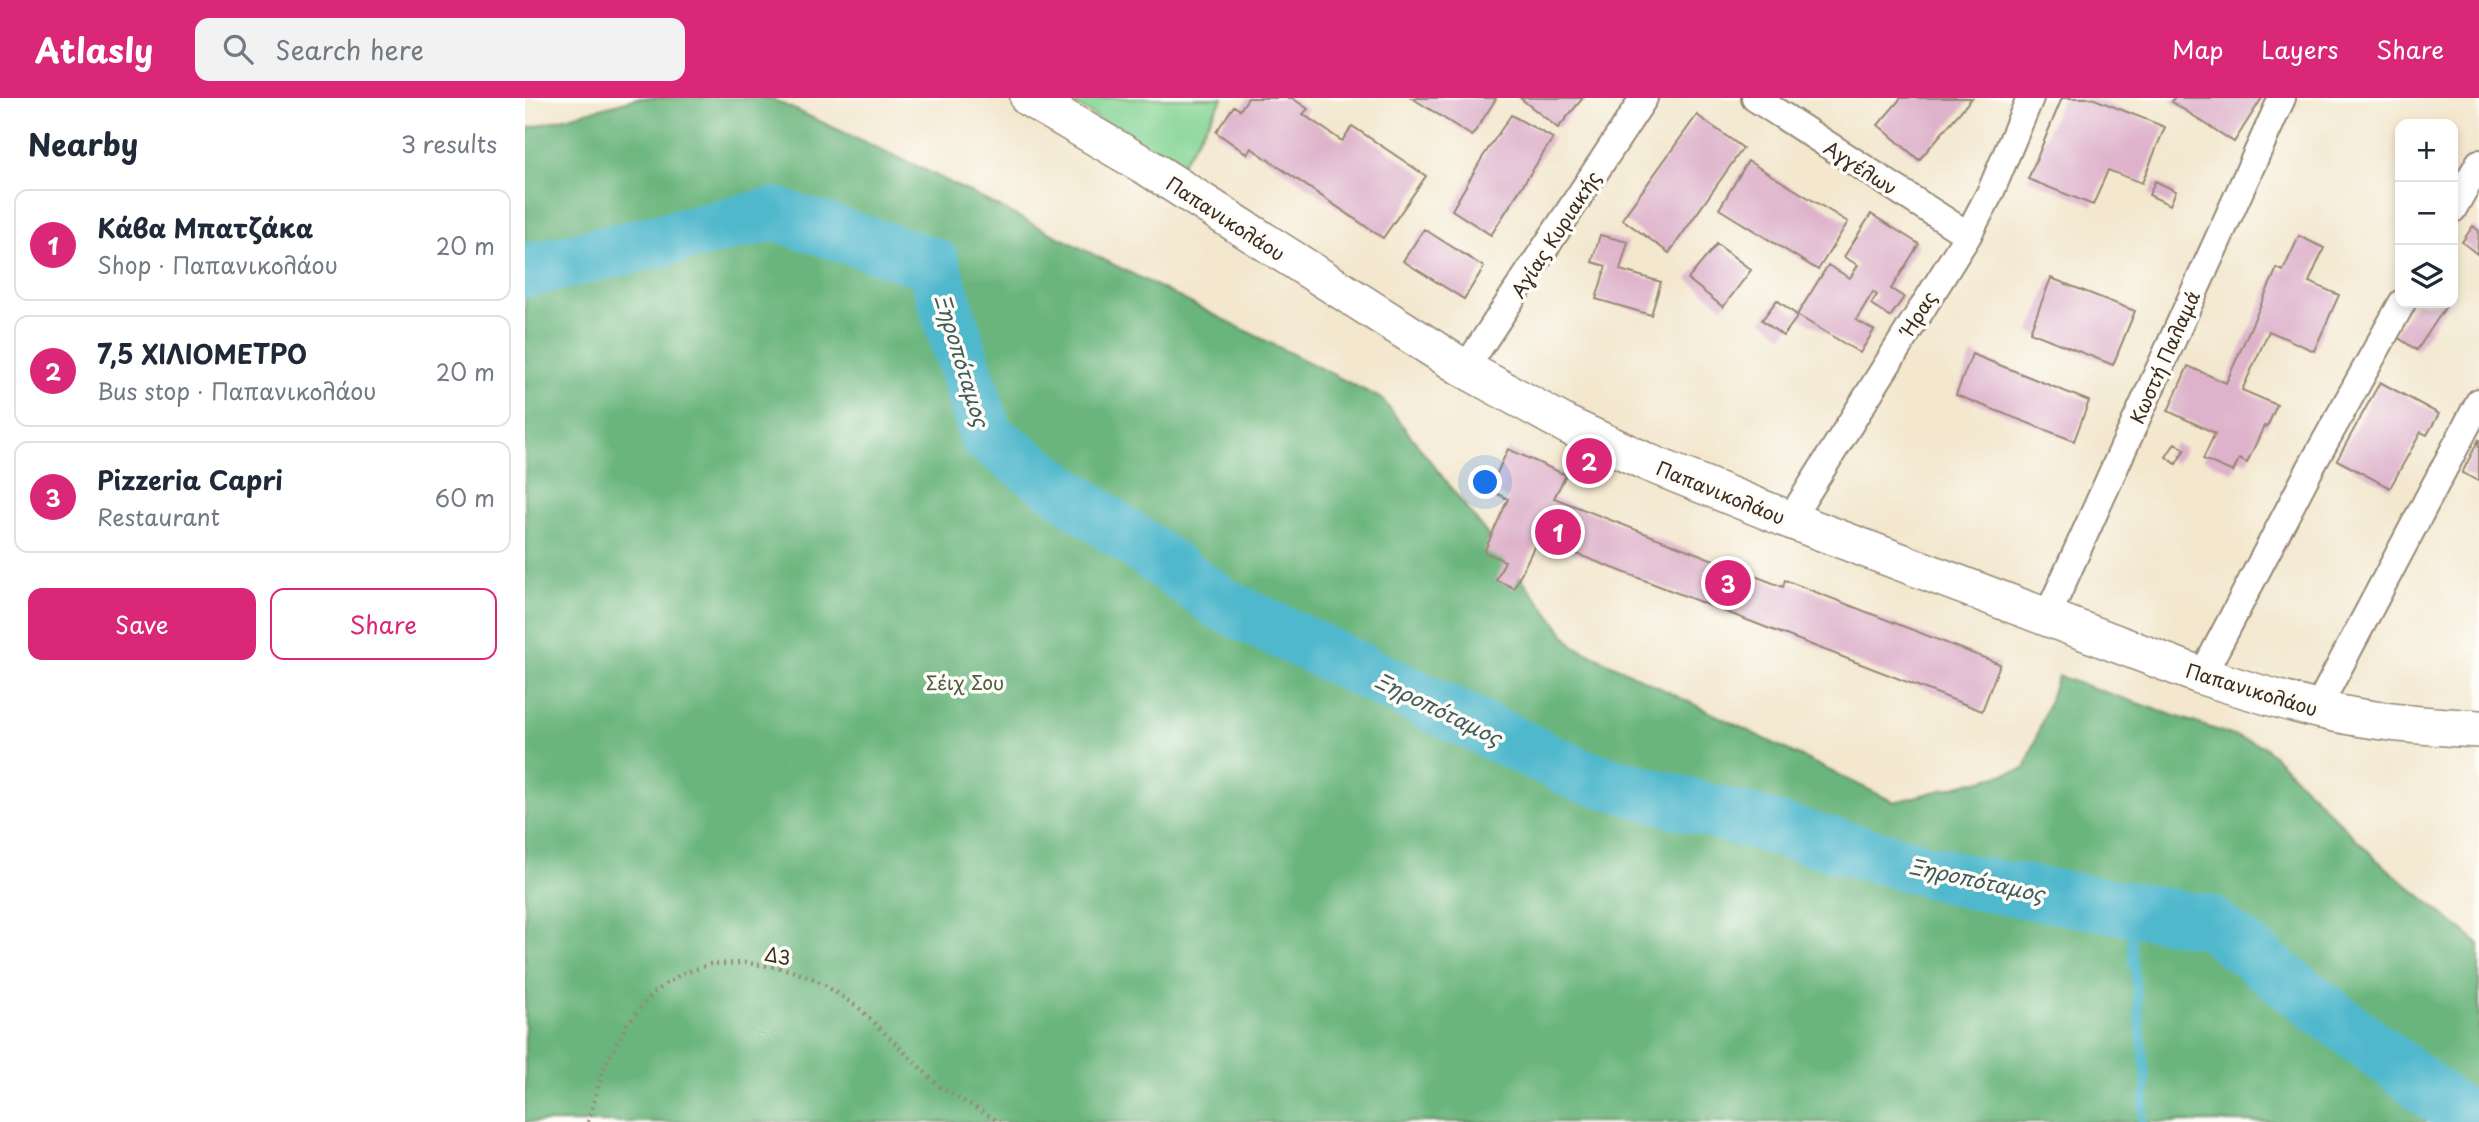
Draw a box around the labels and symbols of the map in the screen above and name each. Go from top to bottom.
street label: Αγγέλων [1819,133,1903,201]
street label: Αγίας Κυριακής [1503,165,1607,303]
street label: Παπανικολάου [1161,169,1291,267]
street label: Ήρας [1892,285,1943,343]
street label: Κωστή Παλαμά [2122,286,2206,428]
water label: Ξηροπόταμος [928,290,999,433]
pin: 2 [1566,435,1612,487]
street label: Παπανικολάου [1652,453,1790,531]
your location [1468,465,1502,499]
pin: 1 [1535,506,1581,558]
pin: 3 [1705,557,1751,609]
street label: Παπανικολάου [2183,656,2321,722]
water label: Ξηροπόταμος [1370,663,1510,753]
park label: Σέιχ Σου [926,668,1004,696]
water label: Ξηροπόταμος [1906,849,2050,909]
street label: Δ3 [762,939,794,971]

